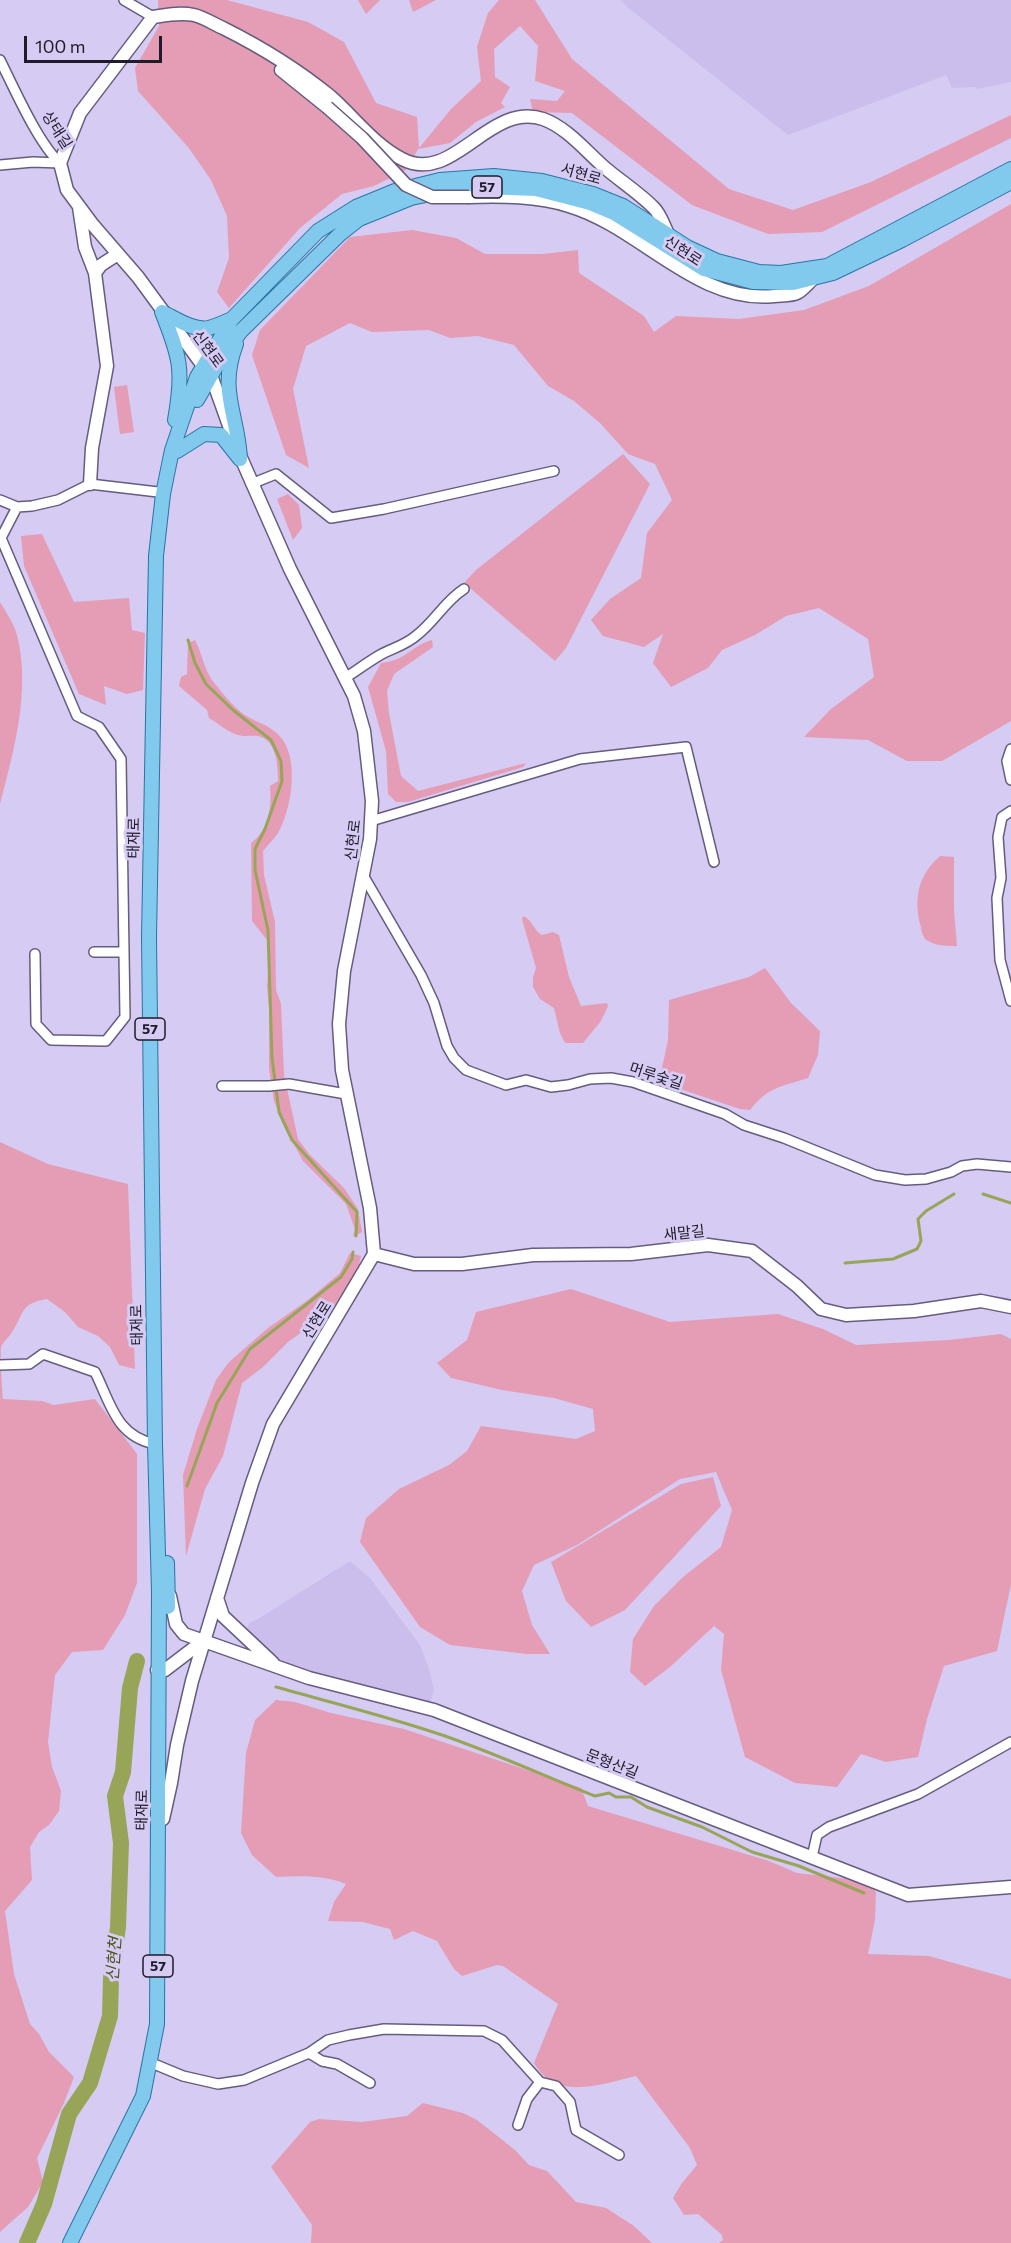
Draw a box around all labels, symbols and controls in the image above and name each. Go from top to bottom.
scale bar [27,24,165,62]
text: 100 m [35,35,85,57]
street label: 상태길 [38,108,76,152]
street label: 서현로 [559,160,603,188]
road number: 57 [472,176,502,198]
street label: 신현로 [661,232,705,270]
street label: 신현로 [189,327,227,371]
street label: 태재로 [125,817,143,859]
street label: 신현로 [342,818,364,862]
road number: 57 [135,1018,165,1040]
street label: 머루숯길 [627,1059,685,1093]
street label: 새말길 [662,1222,706,1244]
street label: 신현로 [298,1298,336,1342]
street label: 태재로 [128,1304,146,1346]
street label: 문형산길 [583,1746,641,1782]
street label: 태재로 [133,1789,151,1831]
water label: 신현천 [103,1936,125,1982]
road number: 57 [143,1955,173,1977]

